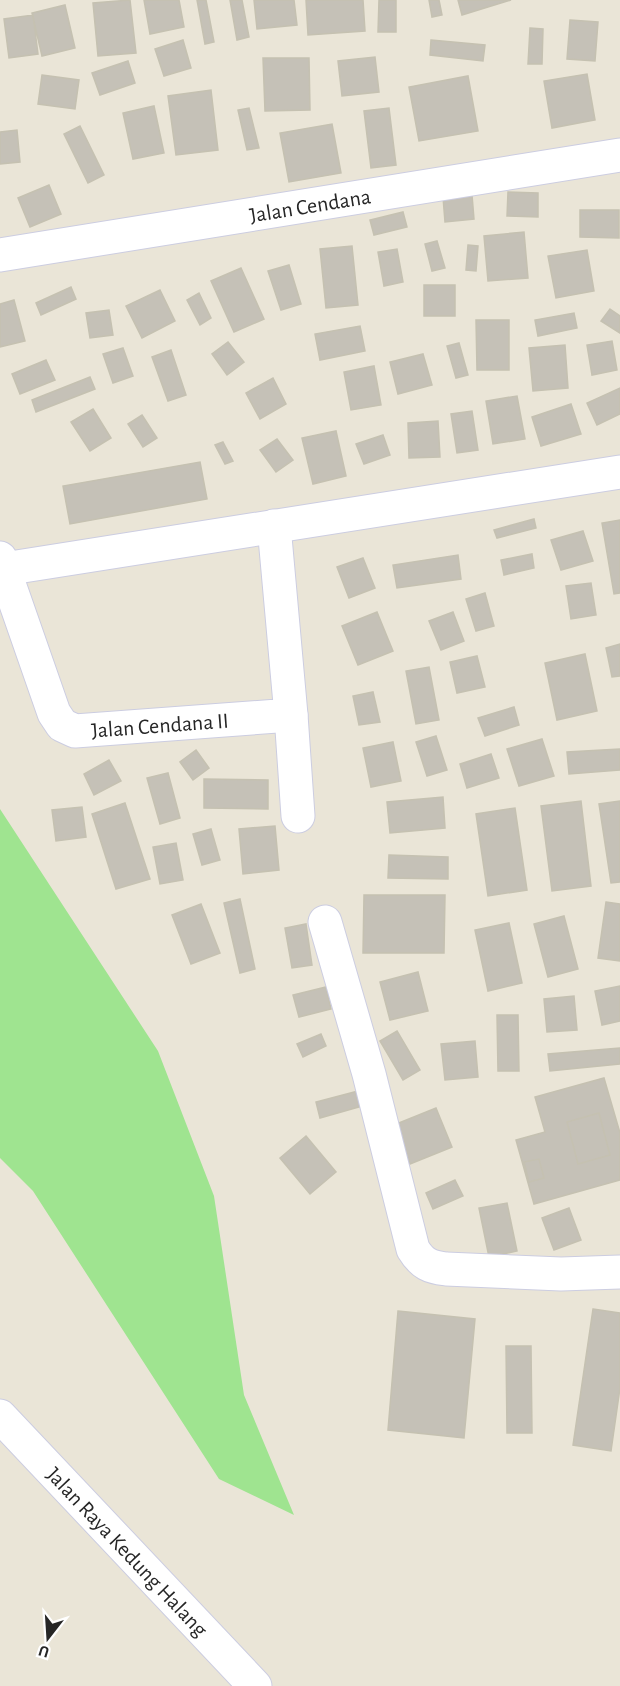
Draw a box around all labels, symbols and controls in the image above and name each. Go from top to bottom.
street label: Jalan Cendana [248,185,372,227]
street label: Jalan Cendana II [90,710,230,742]
street label: Jalan Raya Kedung Halang [42,1463,212,1641]
north arrow [18,1608,78,1668]
text: U [37,1642,51,1661]

